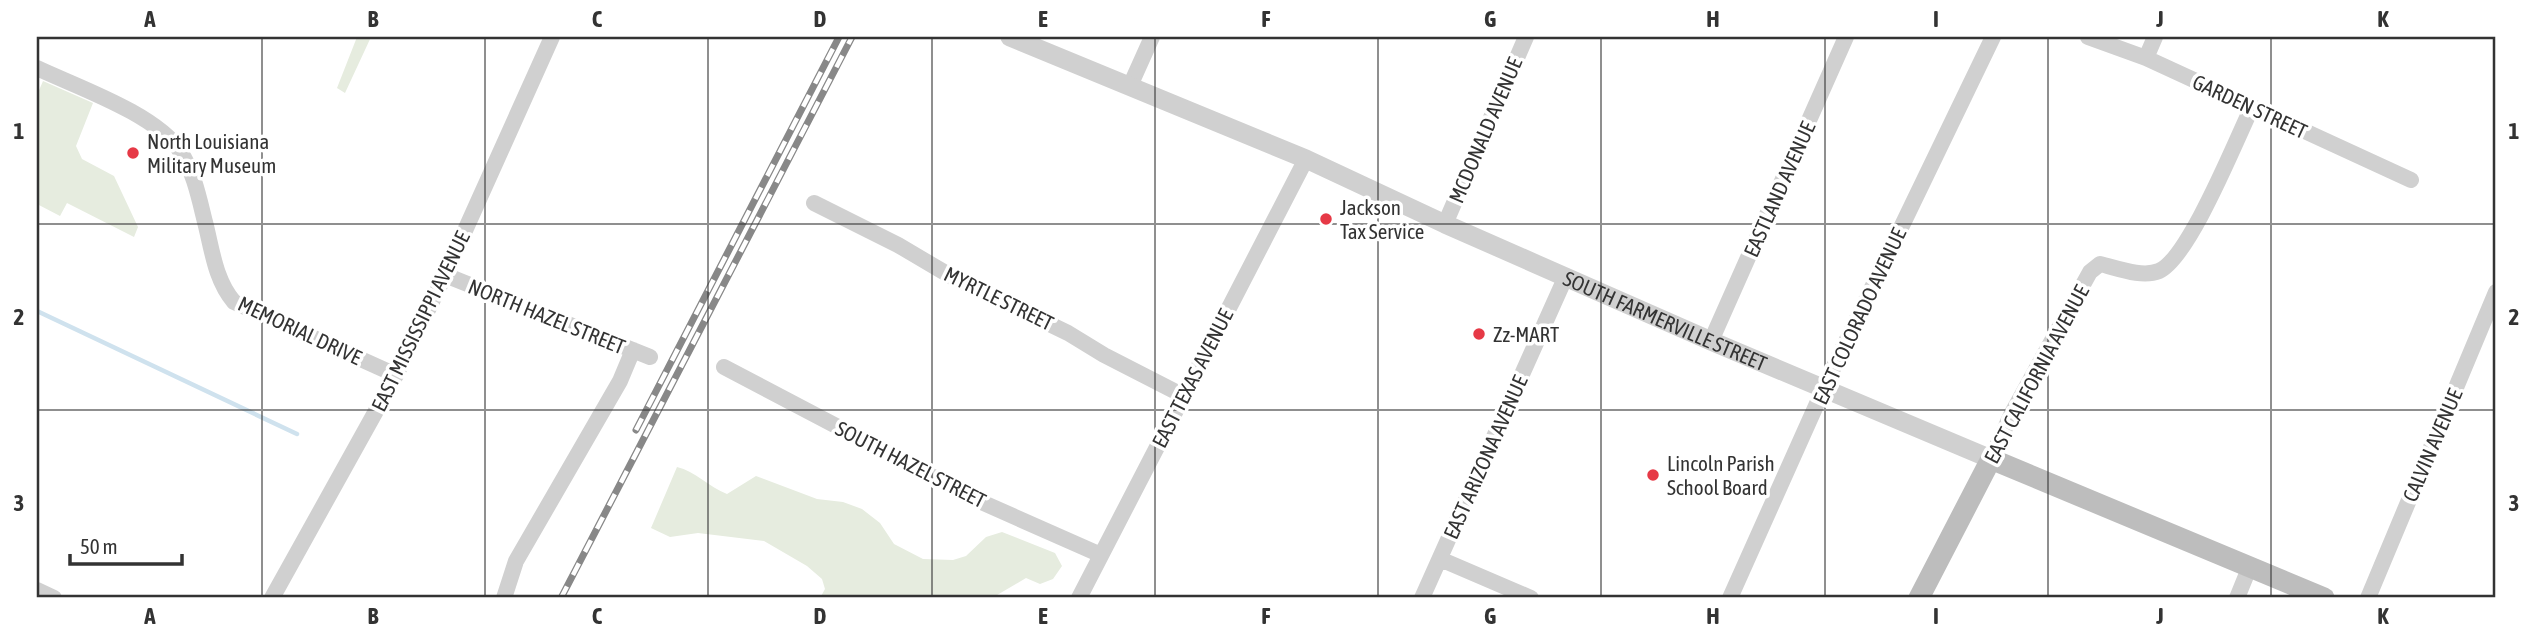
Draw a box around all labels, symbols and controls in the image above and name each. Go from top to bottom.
text: A [143,6,156,32]
text: B [368,6,379,32]
text: C [592,6,603,32]
text: D [814,6,827,32]
text: E [1038,6,1048,32]
text: F [1261,6,1271,32]
text: G [1484,6,1496,32]
text: H [1706,6,1720,32]
text: I [1933,6,1939,32]
text: J [2155,6,2164,32]
text: K [2377,6,2389,32]
street label: MCDONALD AVENUE [1444,54,1527,206]
street label: GARDEN STREET [2189,69,2311,143]
text: 1 [14,118,25,144]
street label: EASTLAND AVENUE [1738,118,1820,260]
text: 1 [2509,118,2520,144]
place label: North Louisiana Military Museum [147,129,276,177]
marker: North Louisiana Military Museum [125,145,141,161]
place label: Jackson Tax Service [1340,195,1424,243]
marker: Jackson Tax Service [1318,211,1334,227]
street label: EAST COLORADO AVENUE [1808,224,1910,408]
street label: EAST MISSISSIPPI AVENUE [366,227,474,415]
street label: MYRTLE STREET [940,261,1058,335]
street label: SOUTH FARMERVILLE STREET [1560,266,1771,375]
street label: NORTH HAZEL STREET [465,274,629,358]
street label: EAST CALIFORNIA AVENUE [1979,281,2093,467]
street label: MEMORIAL DRIVE [234,291,366,369]
text: 2 [14,304,24,330]
text: 2 [2509,304,2519,330]
street label: EAST TEXAS AVENUE [1147,305,1237,451]
place label: Zz-MART [1493,322,1559,346]
marker: Zz-MART [1471,326,1487,342]
street label: EAST ARIZONA AVENUE [1438,371,1532,542]
street label: CALVIN AVENUE [2397,385,2467,505]
street label: SOUTH HAZEL STREET [832,416,990,512]
place label: Lincoln Parish School Board [1667,451,1775,499]
marker: Lincoln Parish School Board [1645,467,1661,483]
text: 3 [14,490,24,516]
text: 3 [2509,490,2519,516]
scale bar [70,523,182,567]
text: 50 m [80,534,118,558]
text: A [143,603,156,629]
text: B [368,603,379,629]
text: C [592,603,603,629]
text: D [814,603,827,629]
text: E [1038,603,1048,629]
text: F [1261,603,1271,629]
text: G [1484,603,1496,629]
text: H [1706,603,1720,629]
text: I [1933,603,1939,629]
text: J [2155,603,2164,629]
text: K [2377,603,2389,629]

